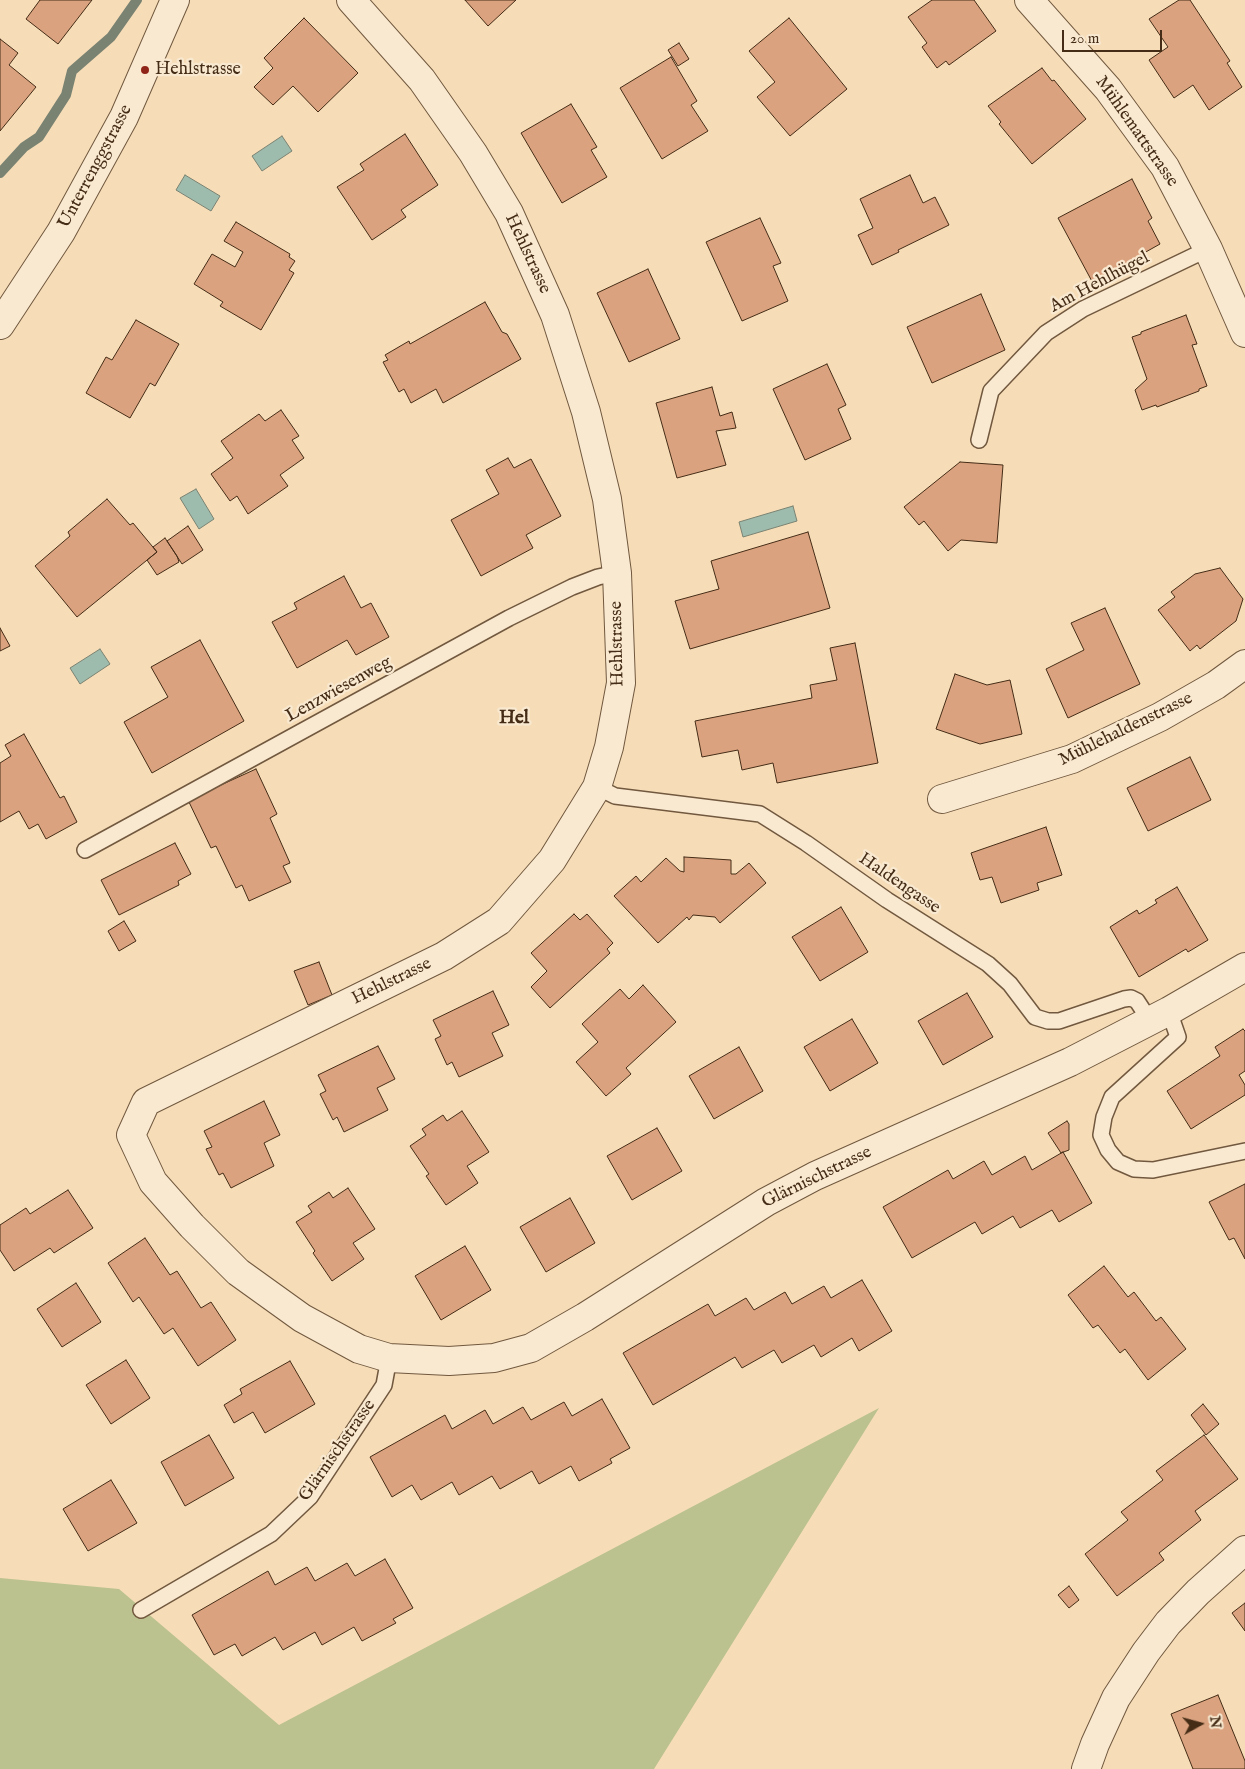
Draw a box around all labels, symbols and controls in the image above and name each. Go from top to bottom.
scale bar [1065,20,1165,52]
text: 20 m [1070,29,1099,48]
place label: Hehlstrasse [155,59,241,81]
marker: Hehlstrasse [139,64,151,76]
street label: Mühlemattstrasse [1090,72,1182,192]
street label: Unterrenggstrasse [54,101,138,233]
street label: Hehlstrasse [499,211,555,297]
street label: Am Hehlhügel [1046,248,1154,318]
street label: Hehlstrasse [606,601,630,687]
street label: Lenzwiesenweg [282,652,396,728]
street label: Mühlehaldenstrasse [1056,688,1196,772]
district label: Hel [499,708,529,730]
street label: Haldengasse [854,849,944,919]
street label: Hehlstrasse [349,953,435,1011]
street label: Glärnischstrasse [759,1142,875,1214]
street label: Glärnischstrasse [295,1396,381,1506]
north arrow [1175,1699,1225,1749]
text: N [1205,1715,1225,1729]

